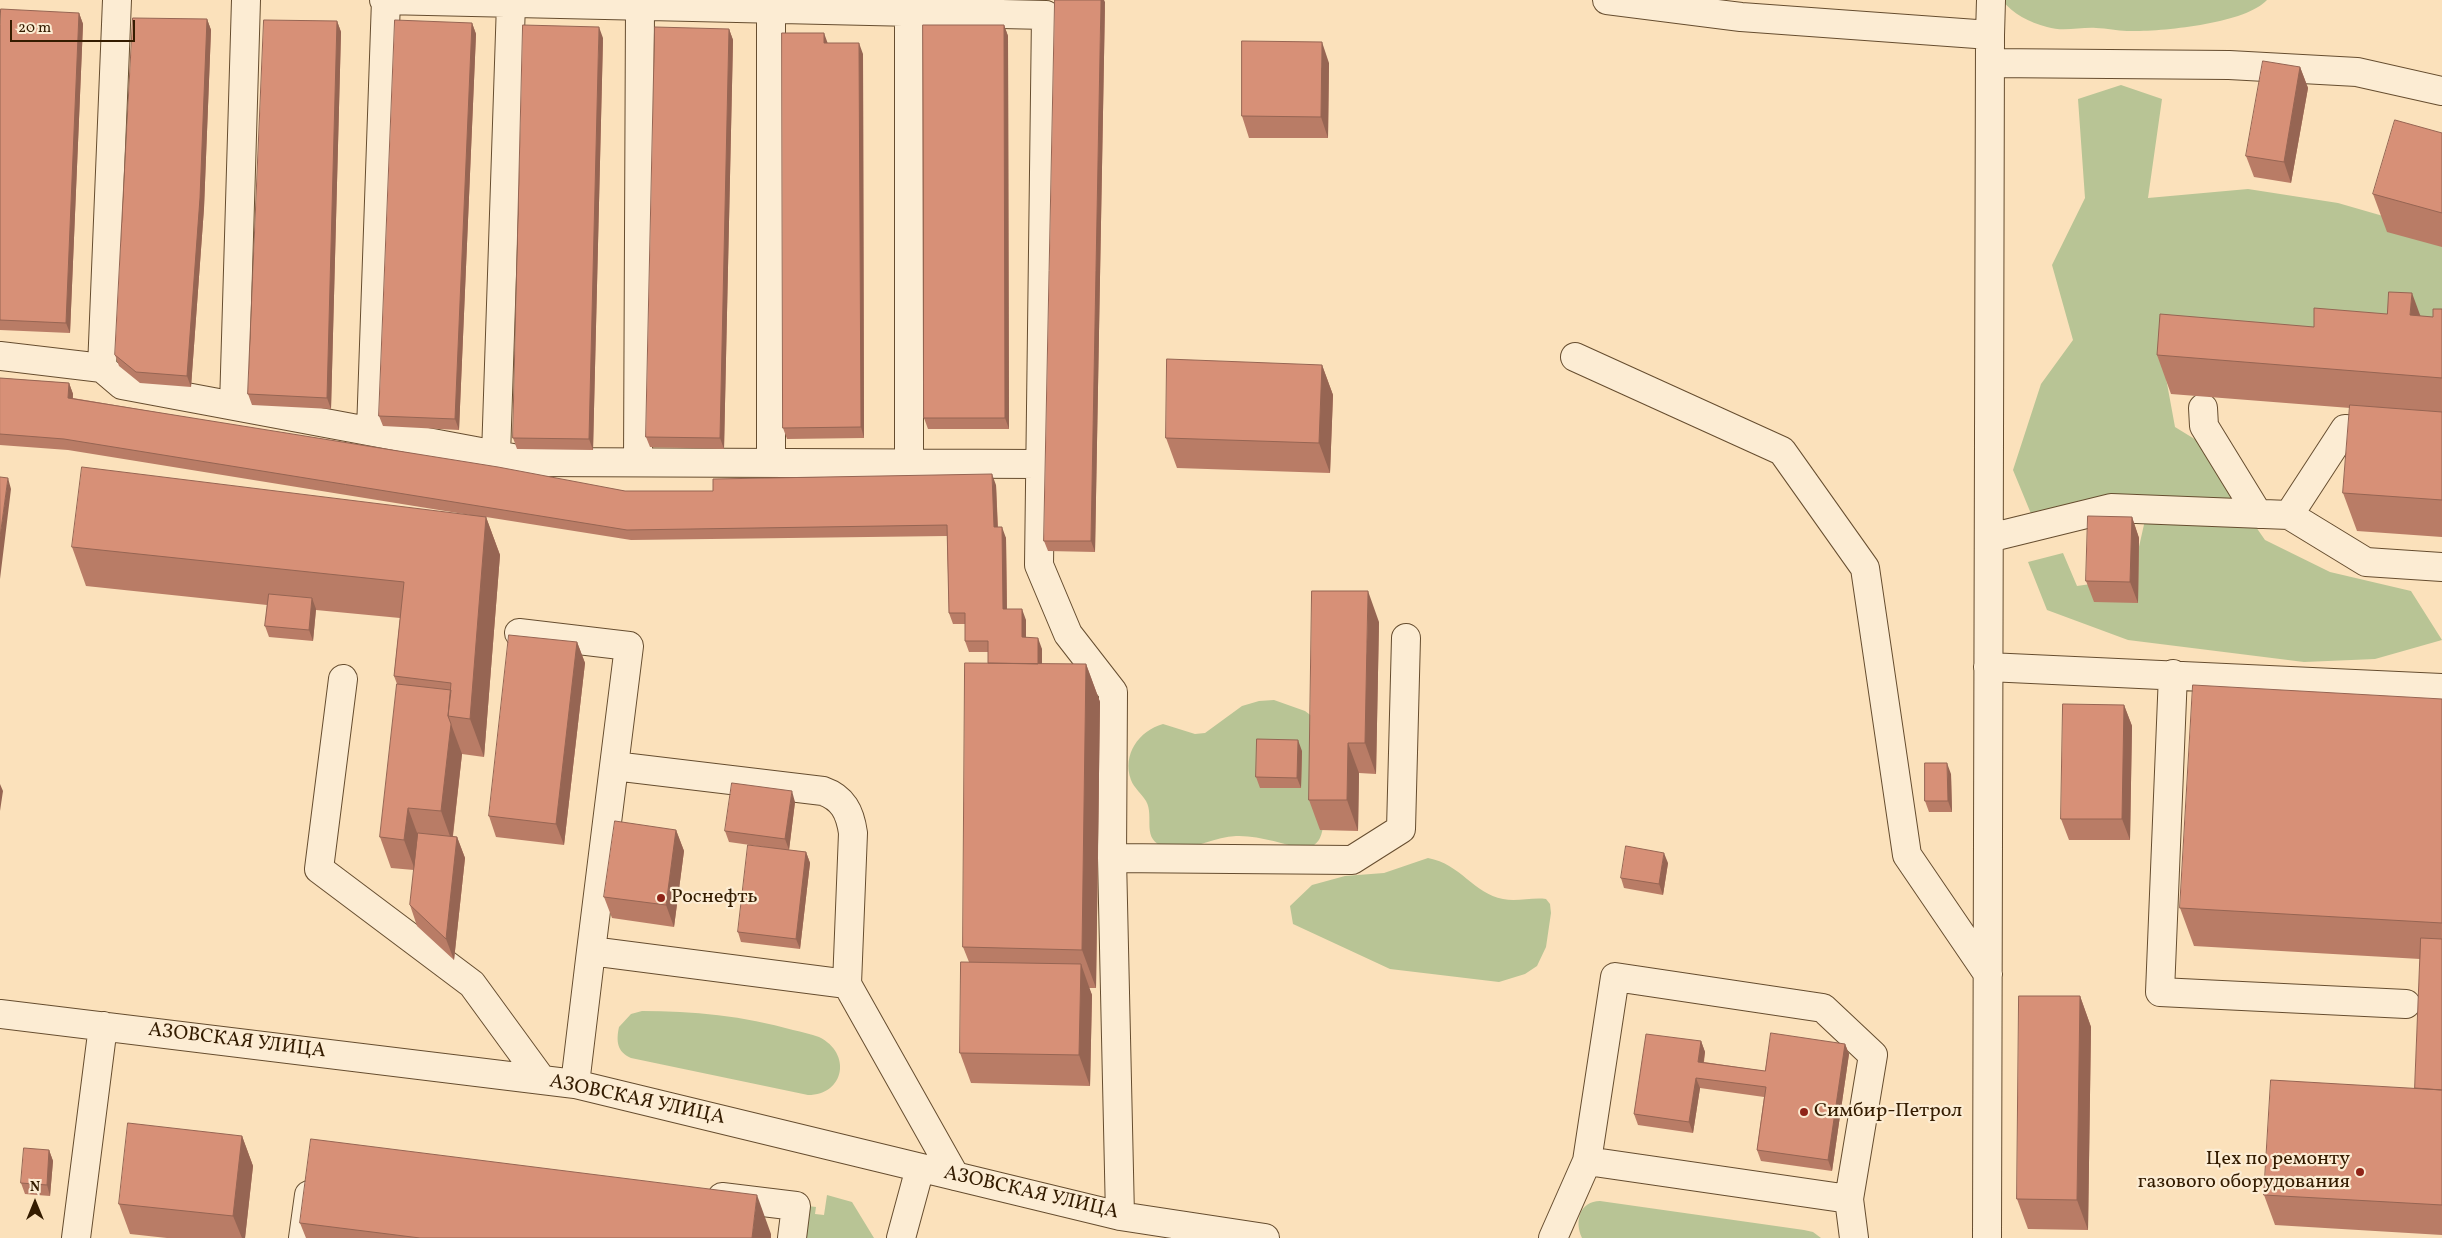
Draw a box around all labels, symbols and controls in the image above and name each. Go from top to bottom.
scale bar [12,10,138,42]
text: 20 m [18,18,51,39]
place label: Роснефть [671,886,757,910]
marker: Роснефть [655,892,667,904]
street label: АЗОВСКАЯ УЛИЦА [147,1019,327,1065]
street label: АЗОВСКАЯ УЛИЦА [547,1071,727,1131]
place label: Симбир-Петрол [1814,1100,1962,1124]
marker: Симбир-Петрол [1798,1106,1810,1118]
place label: Цех по ремонту газового оборудования [2138,1148,2350,1195]
street label: АЗОВСКАЯ УЛИЦА [941,1162,1121,1226]
marker: Цех по ремонту газового оборудования [2354,1166,2366,1178]
north arrow [10,1178,60,1228]
text: N [30,1178,40,1197]

